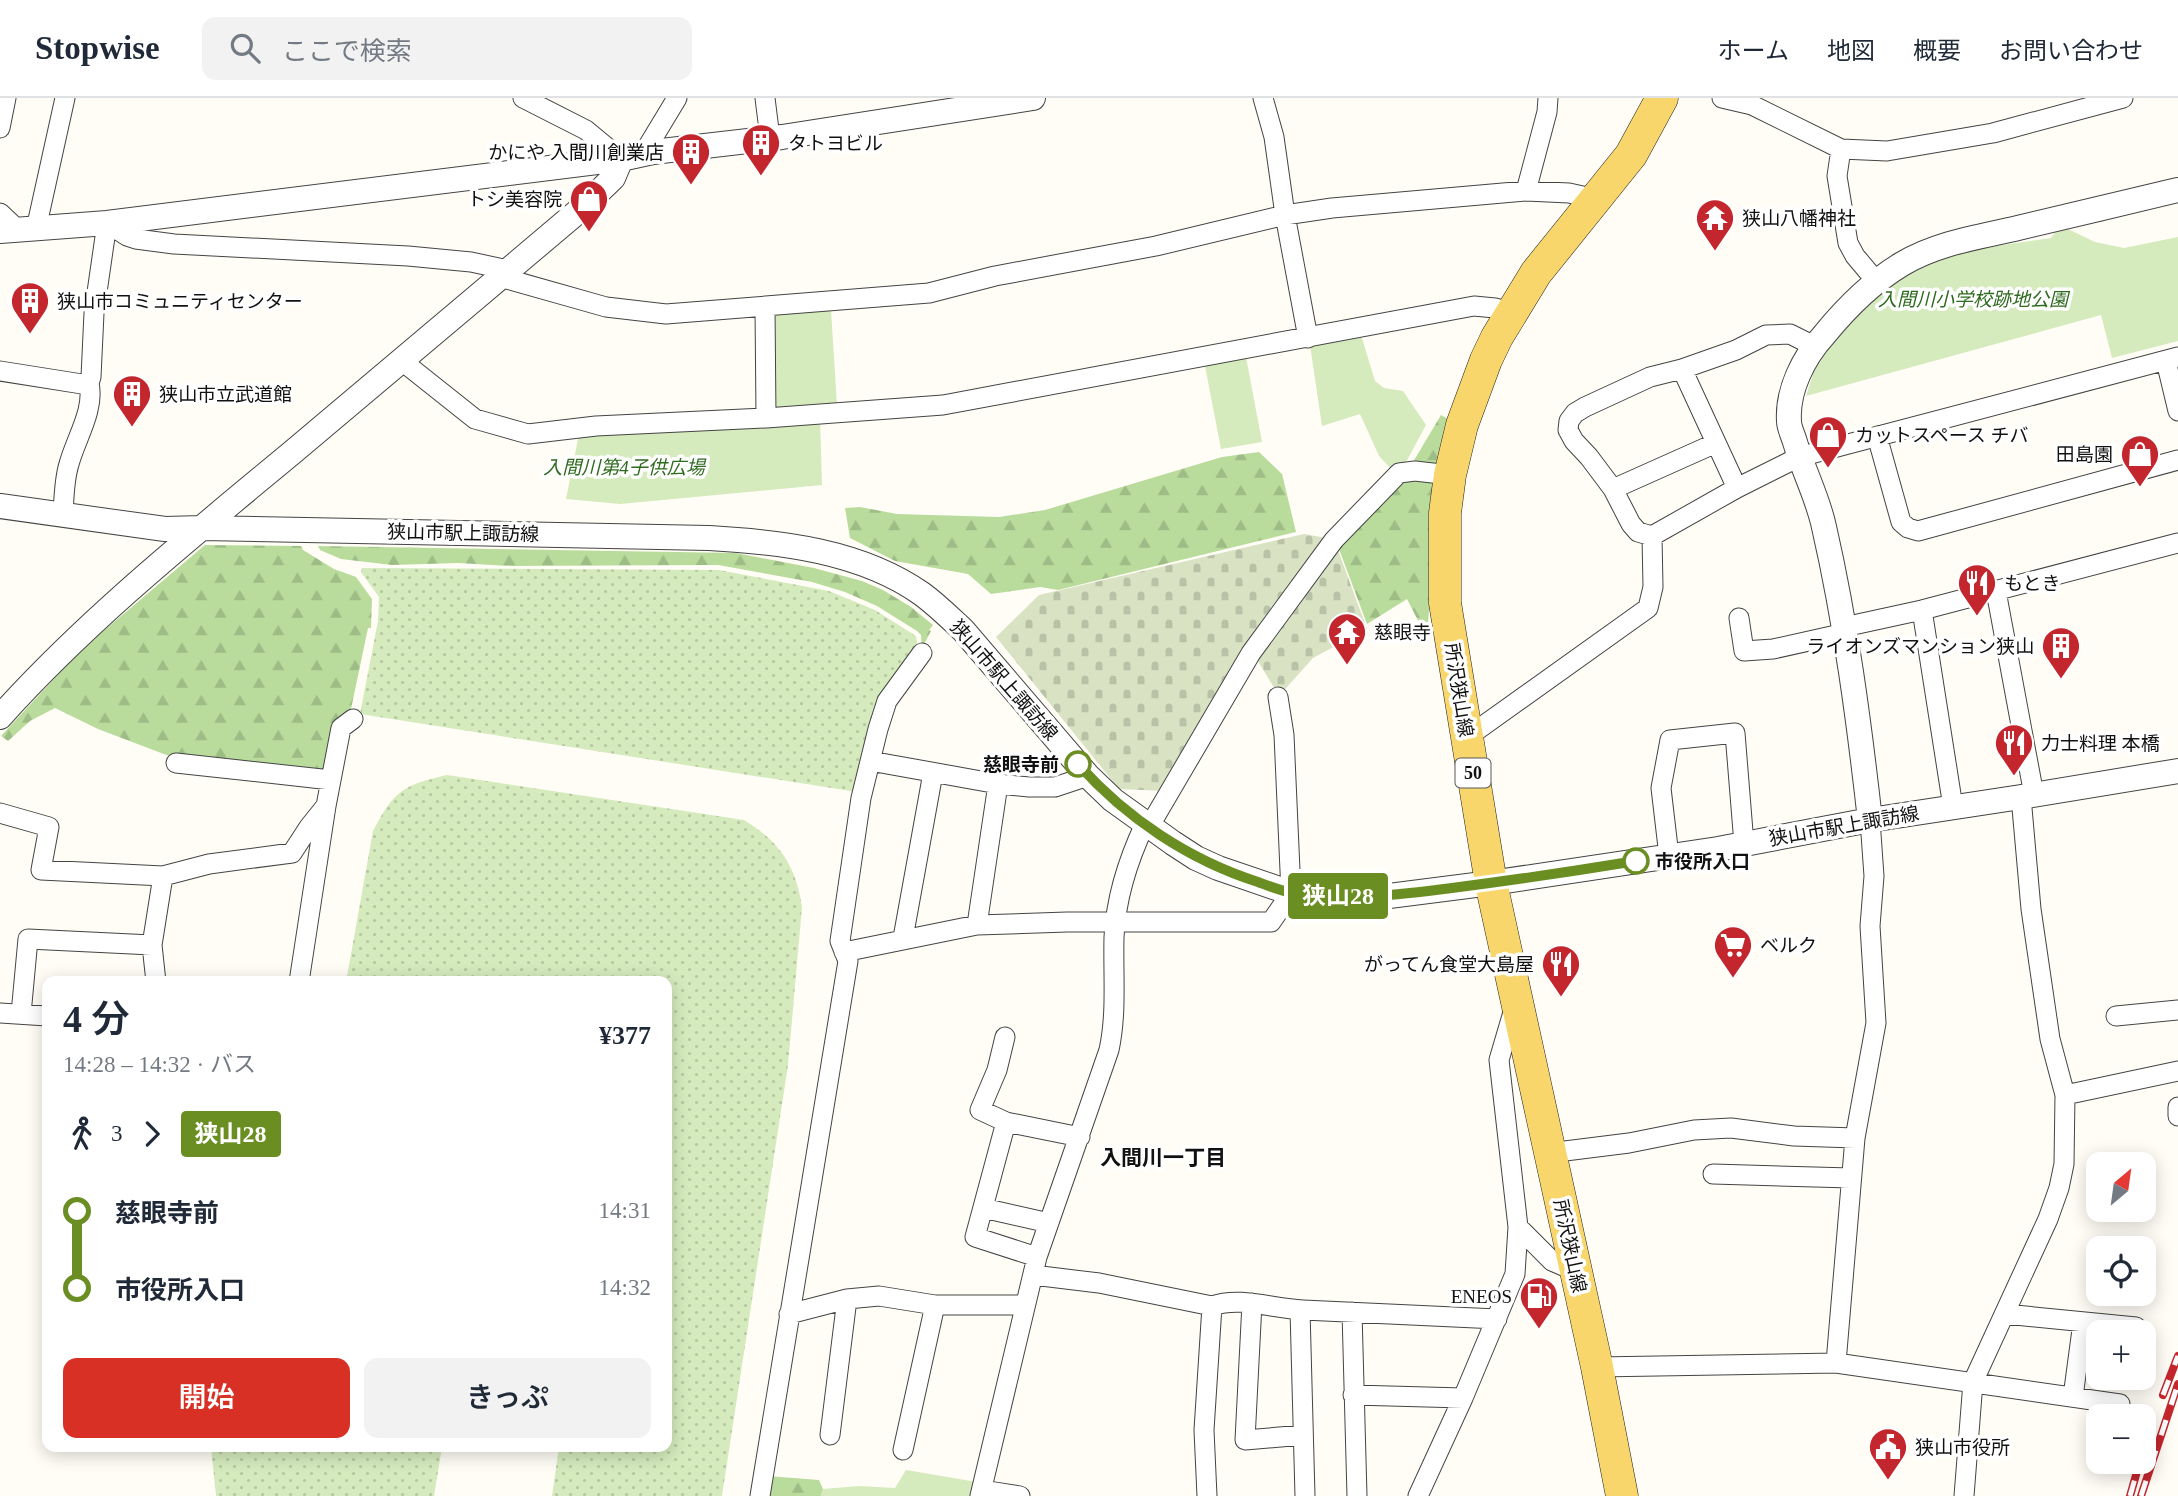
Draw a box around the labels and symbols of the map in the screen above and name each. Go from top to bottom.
building icon: タトヨビル [740,122,782,177]
building icon: かにや 入間川創業店 [670,131,712,186]
place label: タトヨビル [788,133,883,154]
place label: かにや 入間川創業店 [488,142,664,163]
shop icon: トシ美容院 [568,178,610,233]
place label: トシ美容院 [467,189,562,210]
temple icon: 狭山八幡神社 [1694,197,1736,252]
place label: 狭山八幡神社 [1742,208,1856,229]
building icon: 狭山市コミュニティセンター [9,280,51,335]
park label: 入間川小学校跡地公園 [1878,289,2071,310]
place label: 狭山市コミュニティセンター [57,291,303,312]
building icon: 狭山市立武道館 [111,373,153,428]
place label: 狭山市立武道館 [159,384,292,405]
shop icon: カットスペース チバ [1807,414,1849,469]
place label: カットスペース チバ [1855,425,2028,446]
shop icon: 田島園 [2119,433,2161,488]
place label: 田島園 [2056,444,2113,465]
park label: 入間川第4子供広場 [543,457,707,478]
street label: 狭山市駅上諏訪線 [387,521,539,545]
restaurant icon: もとき [1956,562,1998,617]
place label: もとき [2004,573,2061,594]
temple icon: 慈眼寺 [1326,611,1368,666]
street label: 狭山市駅上諏訪線 [946,616,1062,744]
place label: 慈眼寺 [1374,622,1431,643]
building icon: ライオンズマンション狭山 [2040,625,2082,680]
place label: ライオンズマンション狭山 [1806,636,2034,657]
street label: 所沢狭山線 [1441,641,1477,739]
restaurant icon: 力士料理 本橋 [1993,722,2035,777]
place label: 力士料理 本橋 [2041,733,2160,754]
marker: 慈眼寺前 [1065,751,1091,777]
place label: 慈眼寺前 [983,754,1059,775]
road number: 50 [1456,758,1490,788]
street label: 狭山市駅上諏訪線 [1767,802,1921,850]
marker: 市役所入口 [1623,848,1649,874]
place label: 市役所入口 [1655,851,1750,872]
line badge: 狭山28 [1289,873,1387,919]
supermarket icon: ベルク [1712,924,1754,979]
place label: ベルク [1760,935,1817,956]
restaurant icon: がってん食堂大島屋 [1540,943,1582,998]
place label: がってん食堂大島屋 [1364,954,1534,975]
district label: 入間川一丁目 [1100,1146,1226,1170]
north arrow [2086,1152,2156,1222]
street label: 所沢狭山線 [1550,1197,1590,1295]
fuel station icon: ENEOS [1518,1275,1560,1330]
place label: ENEOS [1451,1286,1512,1307]
public building icon: 狭山市役所 [1867,1426,1909,1481]
place label: 狭山市役所 [1915,1437,2010,1458]

